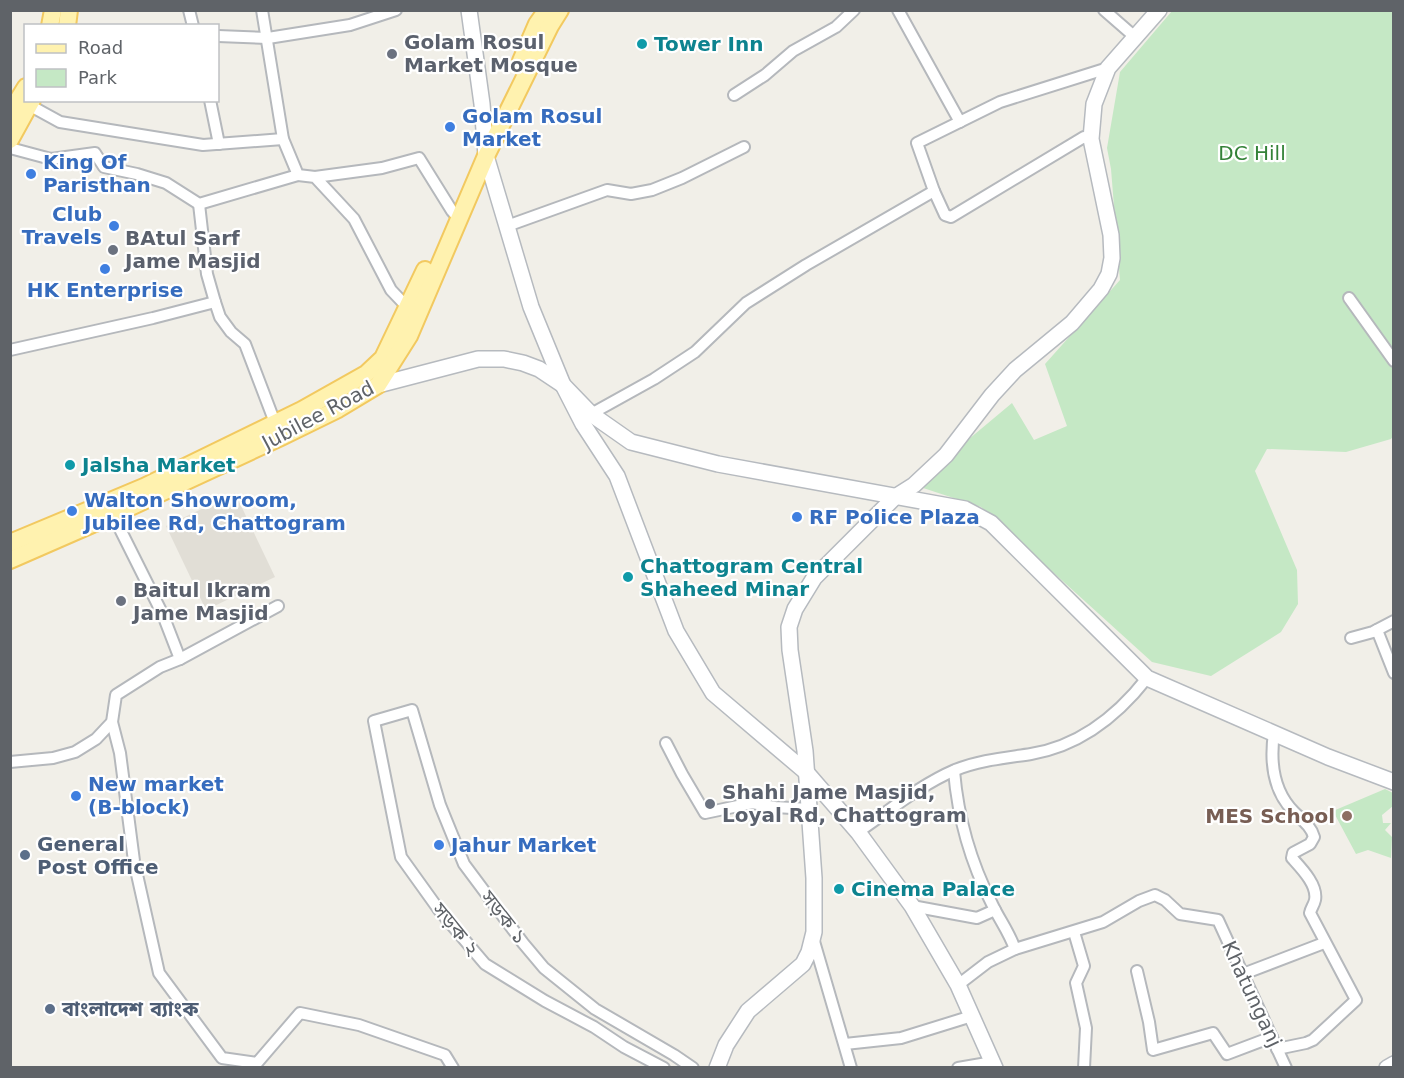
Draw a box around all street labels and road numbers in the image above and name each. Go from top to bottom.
street label: Jubilee Road [256,375,378,456]
street label: সড়ক ১ [475,885,532,948]
street label: সড়ক ২ [427,897,485,960]
street label: Khatunganj [1217,937,1287,1051]

